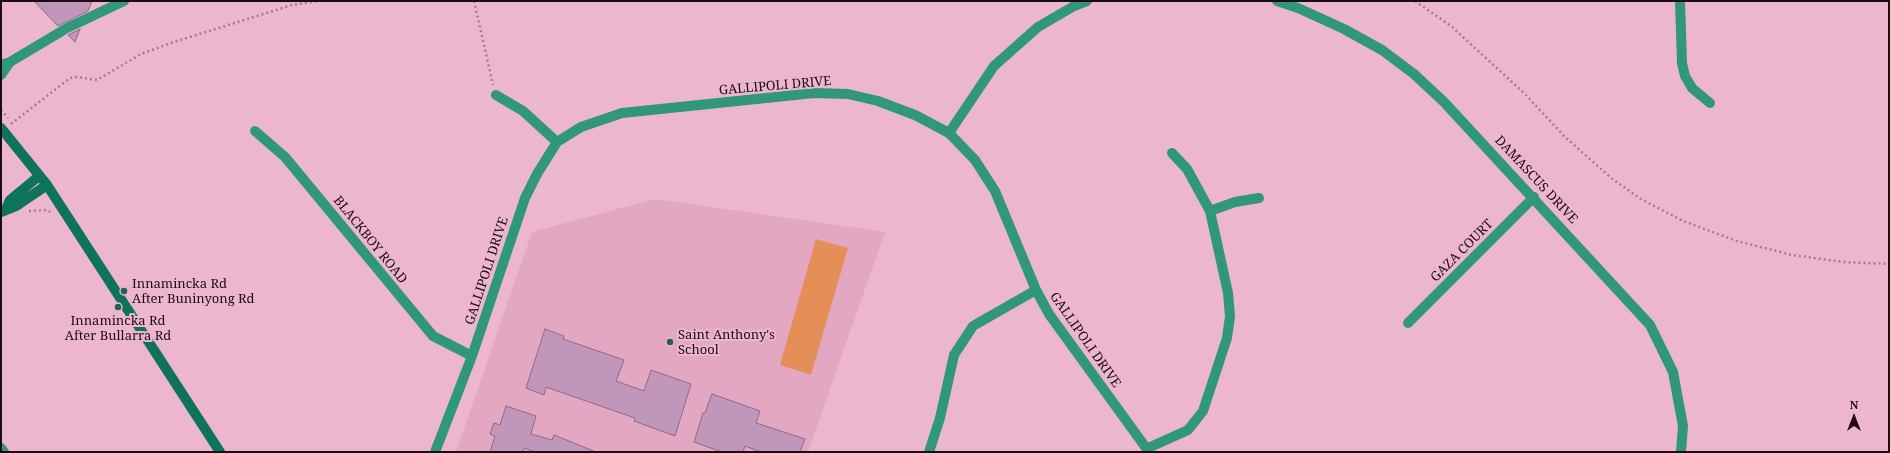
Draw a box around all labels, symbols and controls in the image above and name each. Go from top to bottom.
street label: GALLIPOLI DRIVE [718,73,832,99]
street label: DAMASCUS DRIVE [1491,133,1581,227]
street label: BLACKBOY ROAD [330,193,410,287]
street label: GALLIPOLI DRIVE [462,215,512,327]
street label: GAZA COURT [1428,217,1496,285]
place label: Innamincka Rd After Buninyong Rd [132,276,255,307]
marker: Innamincka Rd After Buninyong Rd [119,286,129,296]
street label: GALLIPOLI DRIVE [1046,289,1124,391]
marker: Innamincka Rd After Bullarra Rd [113,302,123,312]
place label: Innamincka Rd After Bullarra Rd [65,313,171,344]
place label: Saint Anthony's School [678,327,775,358]
marker: Saint Anthony's School [665,337,675,347]
north arrow [1834,397,1874,437]
text: N [1850,397,1858,412]

